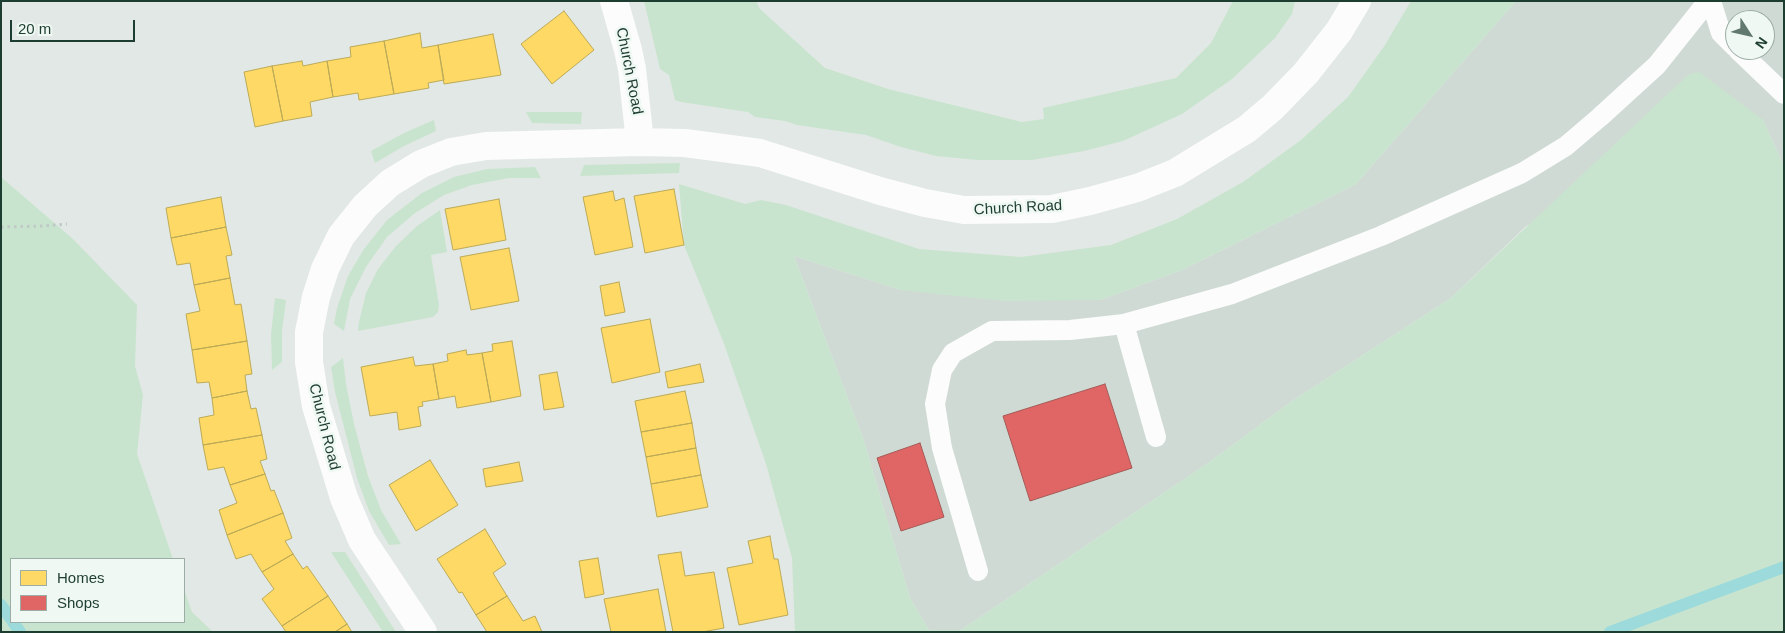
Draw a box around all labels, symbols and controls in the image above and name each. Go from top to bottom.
scale bar [12,10,138,42]
north arrow [1725,10,1775,60]
text: 20 m [18,20,51,37]
street label: Church Road [612,26,646,116]
text: N [1752,34,1771,52]
street label: Church Road [973,197,1063,219]
street label: Church Road [305,382,343,472]
legend [10,558,185,623]
text: Homes [57,569,105,586]
text: Shops [57,594,100,611]

